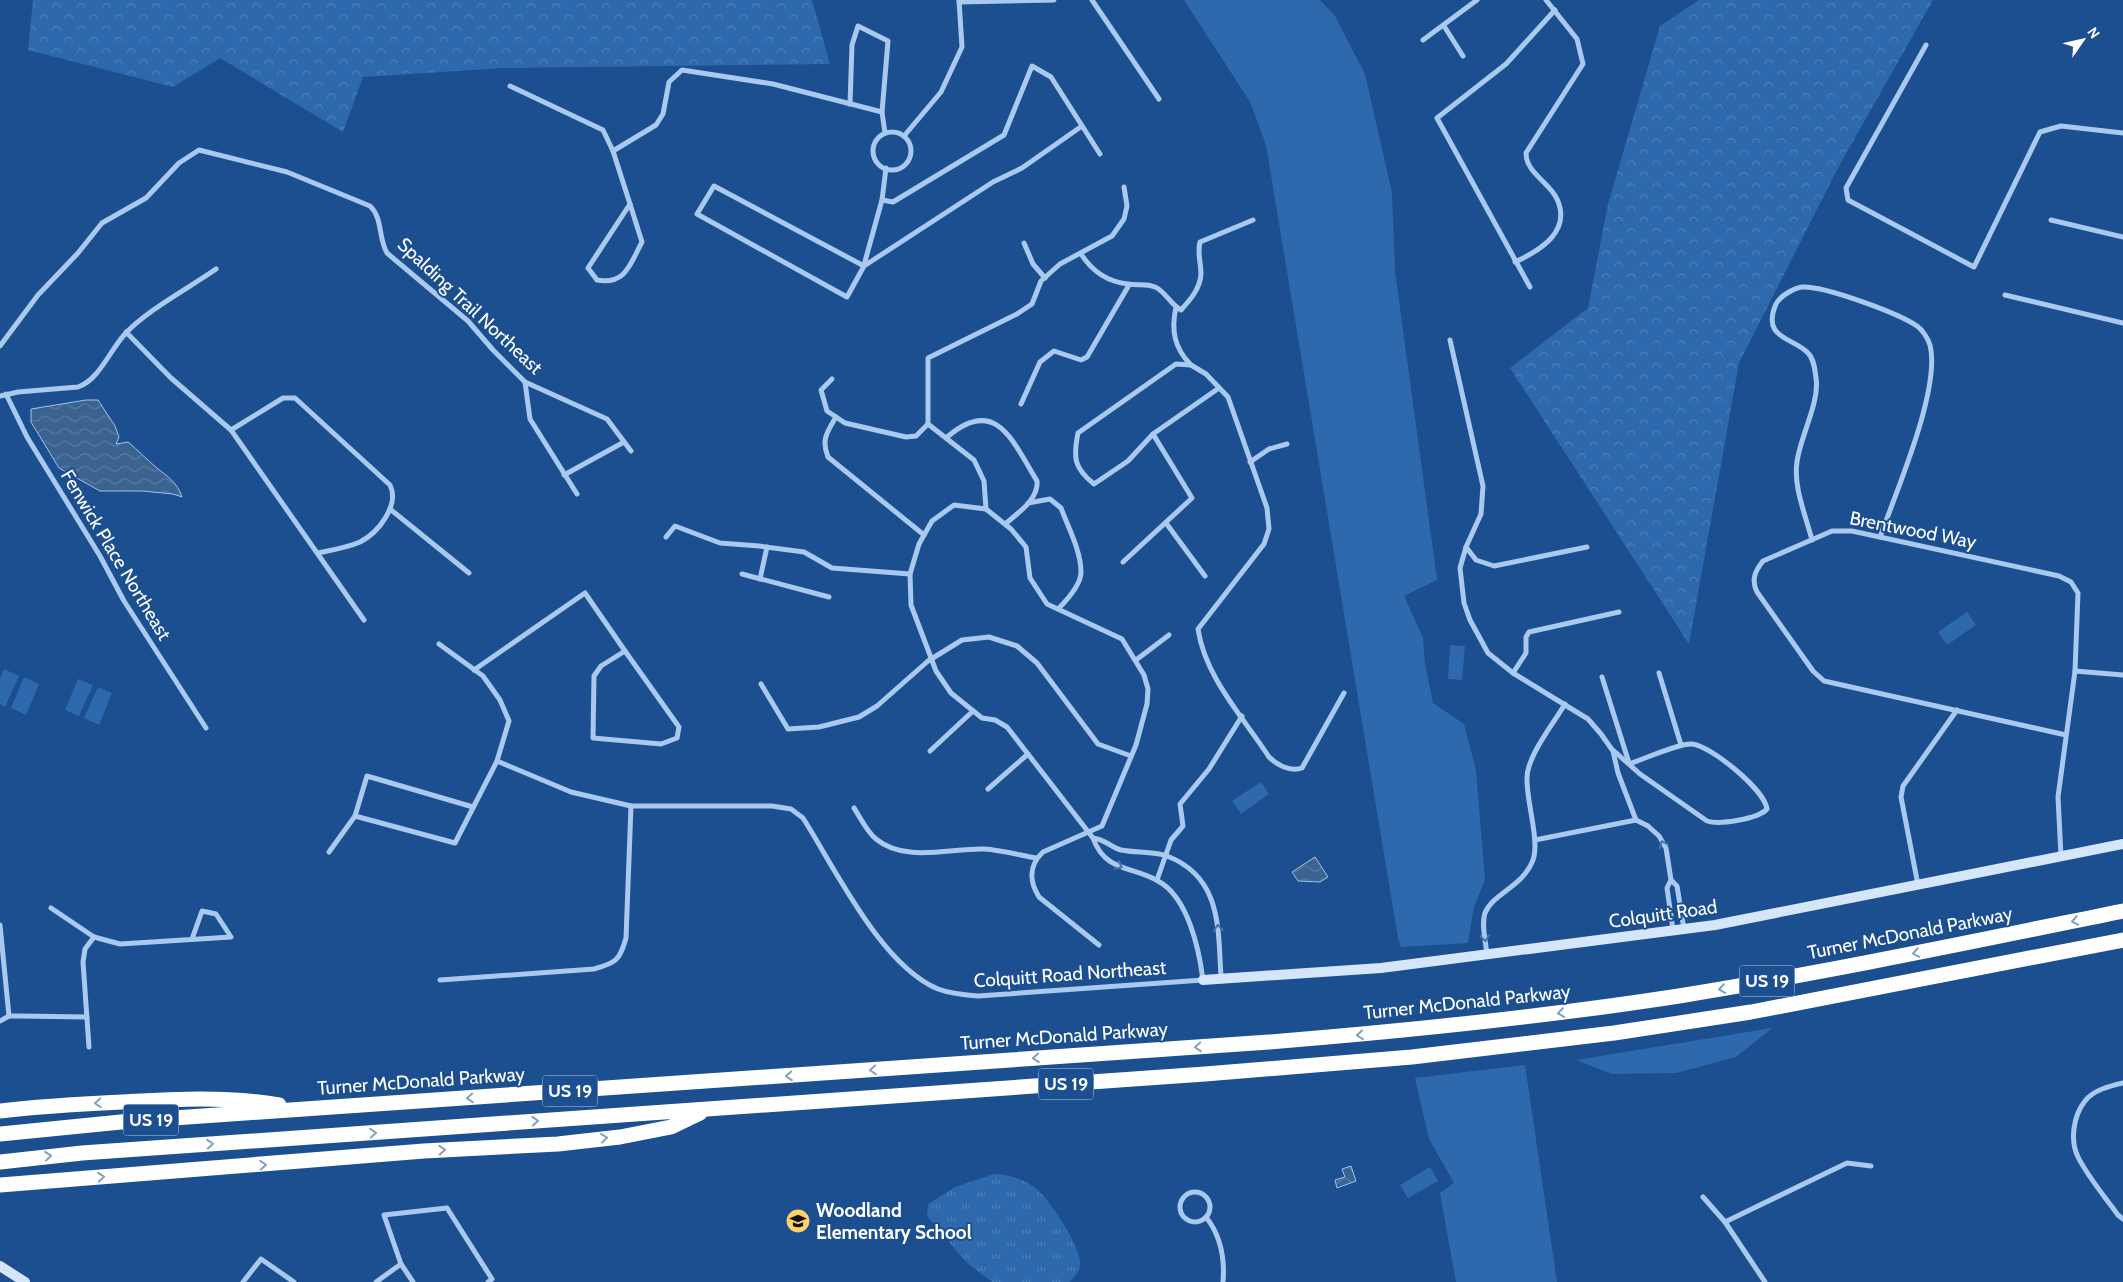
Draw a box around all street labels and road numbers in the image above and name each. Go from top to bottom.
street label: Spalding Trail Northeast [393,233,548,379]
street label: Fenwick Place Northeast [56,466,176,645]
street label: Brentwood Way [1848,506,1979,554]
street label: Colquitt Road [1607,895,1719,933]
street label: Turner McDonald Parkway [1806,902,2015,964]
street label: Colquitt Road Northeast [973,956,1168,992]
road number: US 19 [1740,966,1794,996]
street label: Turner McDonald Parkway [1362,980,1572,1024]
street label: Turner McDonald Parkway [959,1017,1169,1055]
street label: Turner McDonald Parkway [316,1062,526,1100]
road number: US 19 [1038,1068,1094,1100]
road number: US 19 [542,1076,598,1106]
road number: US 19 [124,1104,178,1136]

